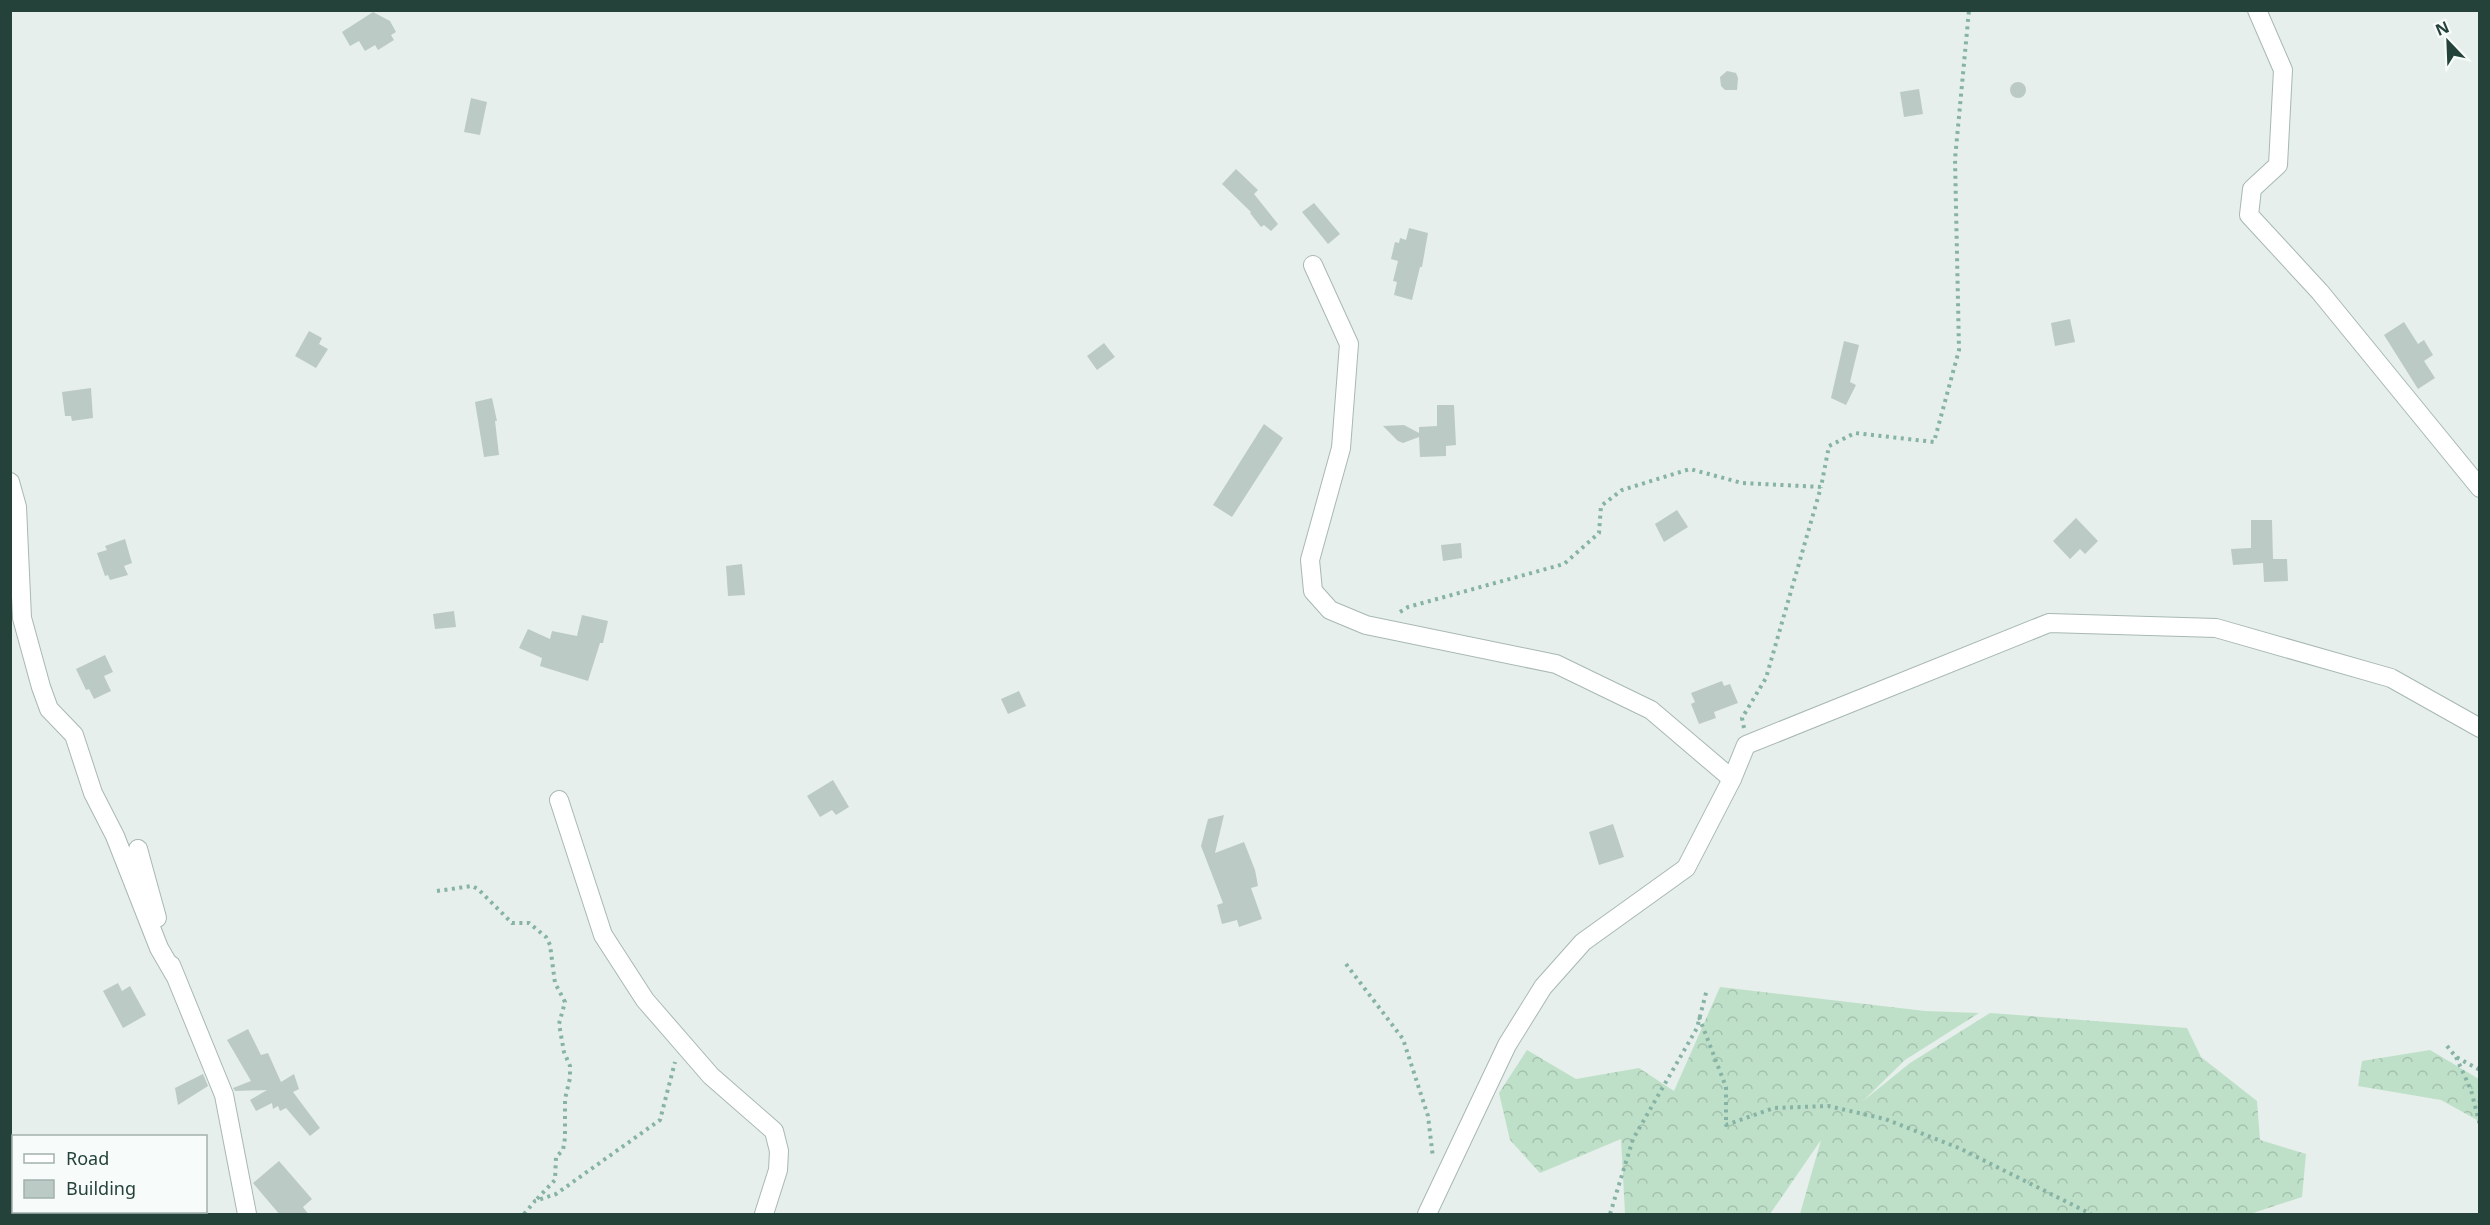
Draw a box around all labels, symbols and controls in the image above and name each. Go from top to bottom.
north arrow [2418,12,2478,72]
text: N [2432,16,2452,41]
legend [12,1135,207,1213]
text: Road [66,1146,109,1170]
text: Building [66,1176,136,1200]

